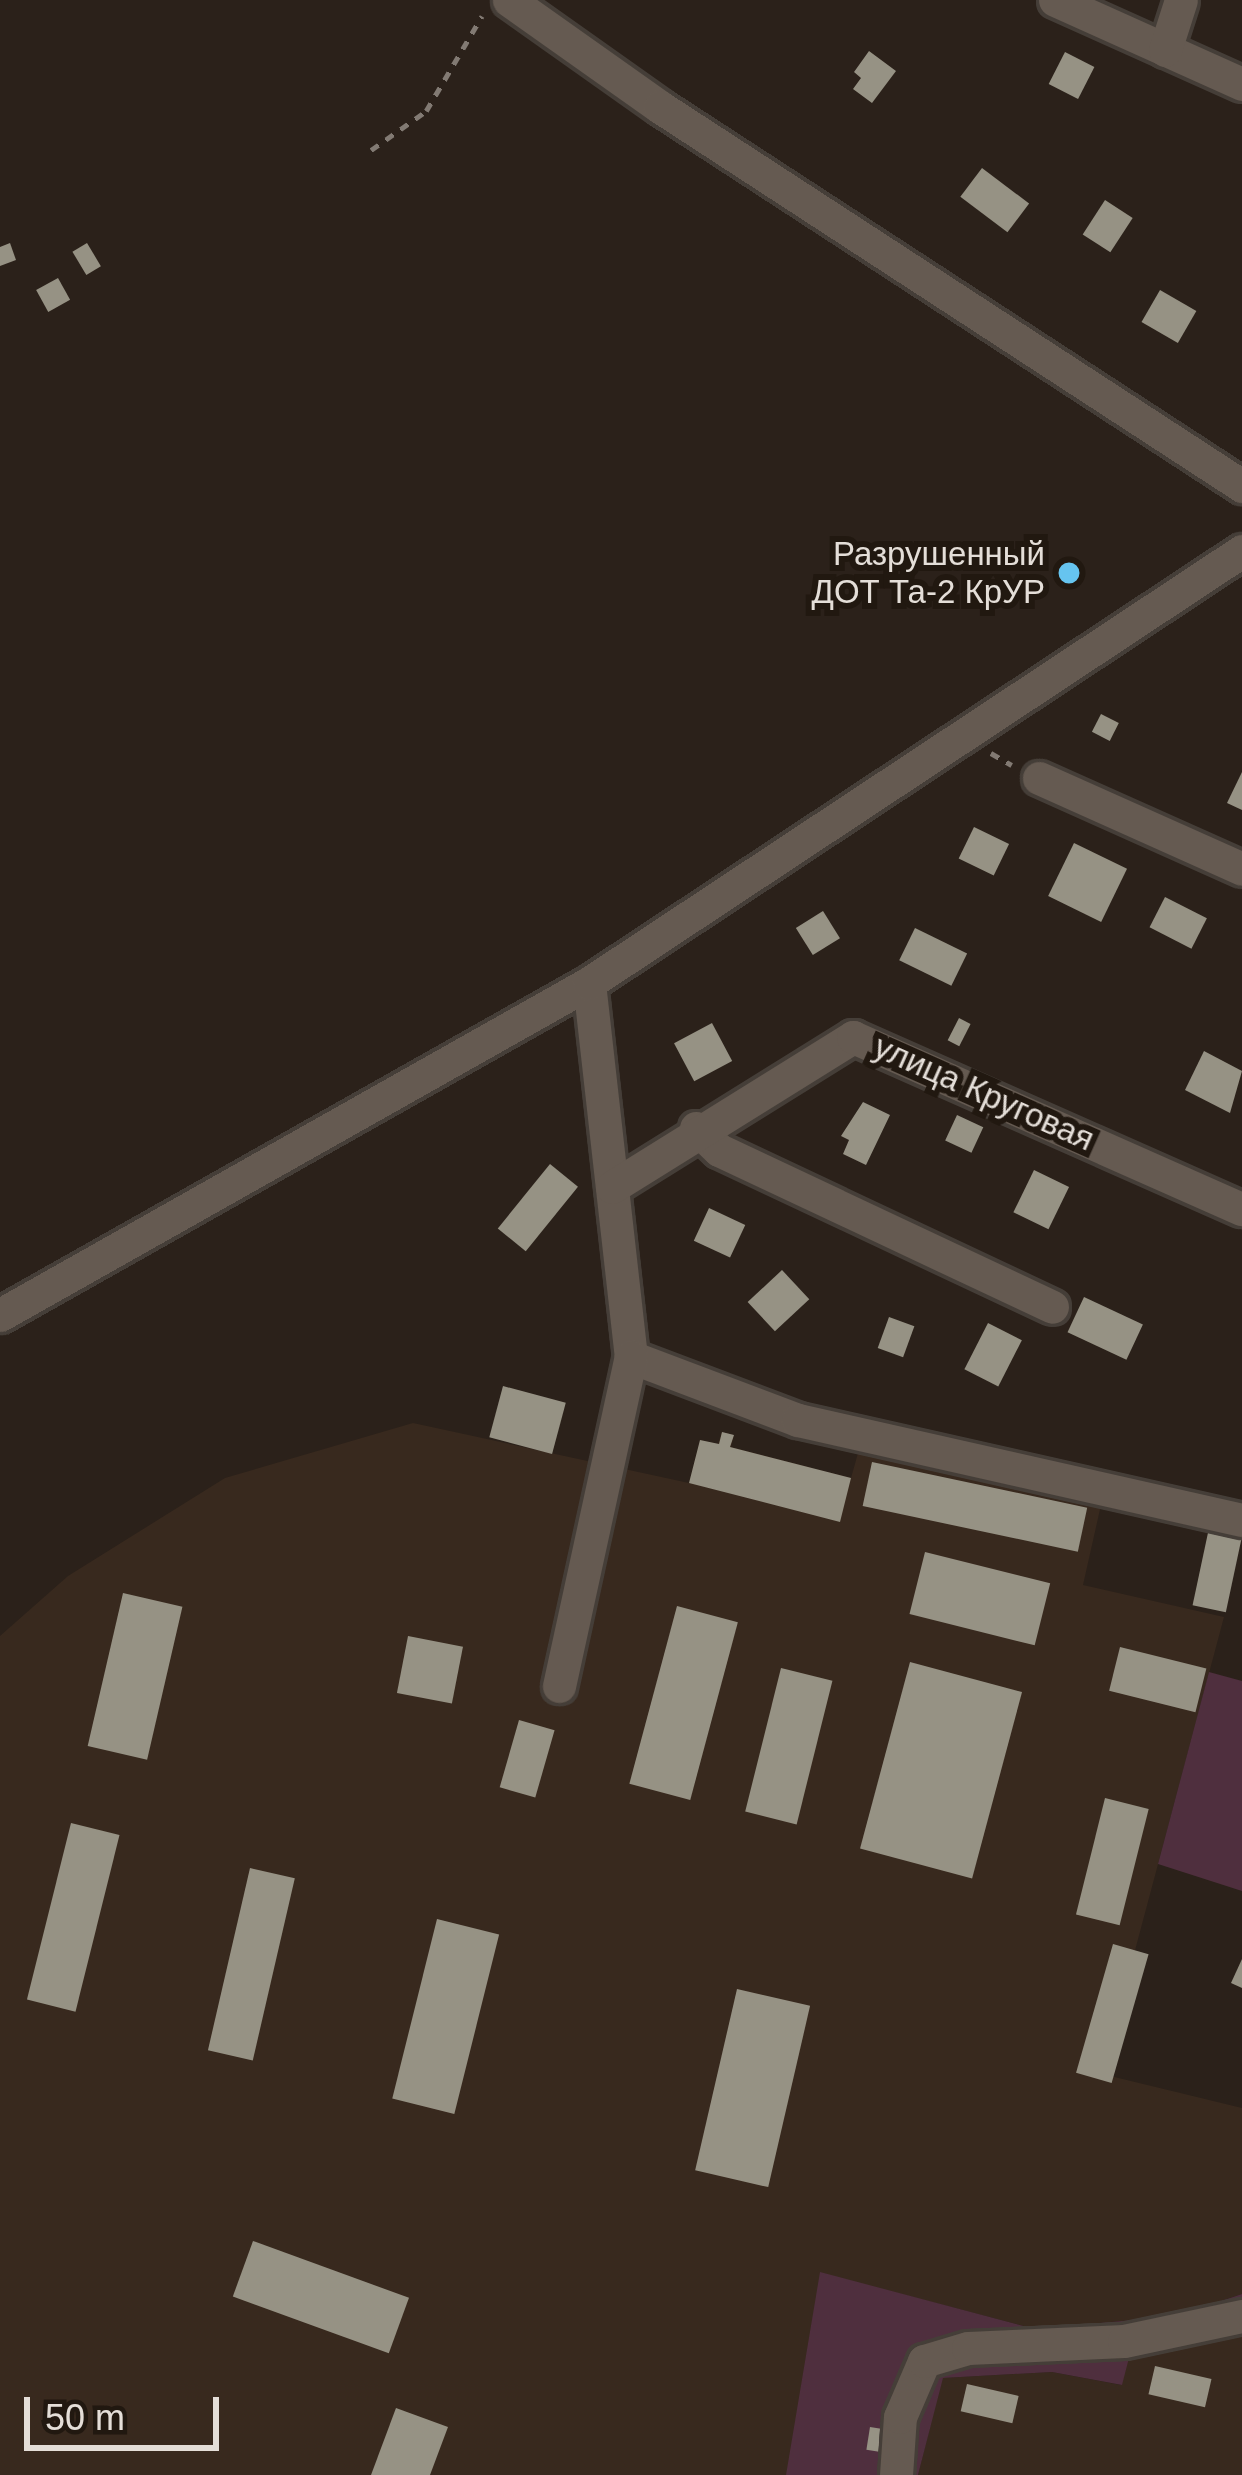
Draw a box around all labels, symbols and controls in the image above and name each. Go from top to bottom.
place label: Разрушенный ДОТ Та-2 КрУР [812,534,1045,612]
marker: Разрушенный ДОТ Та-2 КрУР [1056,560,1082,586]
street label: улица Круговая [868,1027,1100,1159]
scale bar [30,2373,225,2447]
text: 50 m [45,2397,125,2438]

